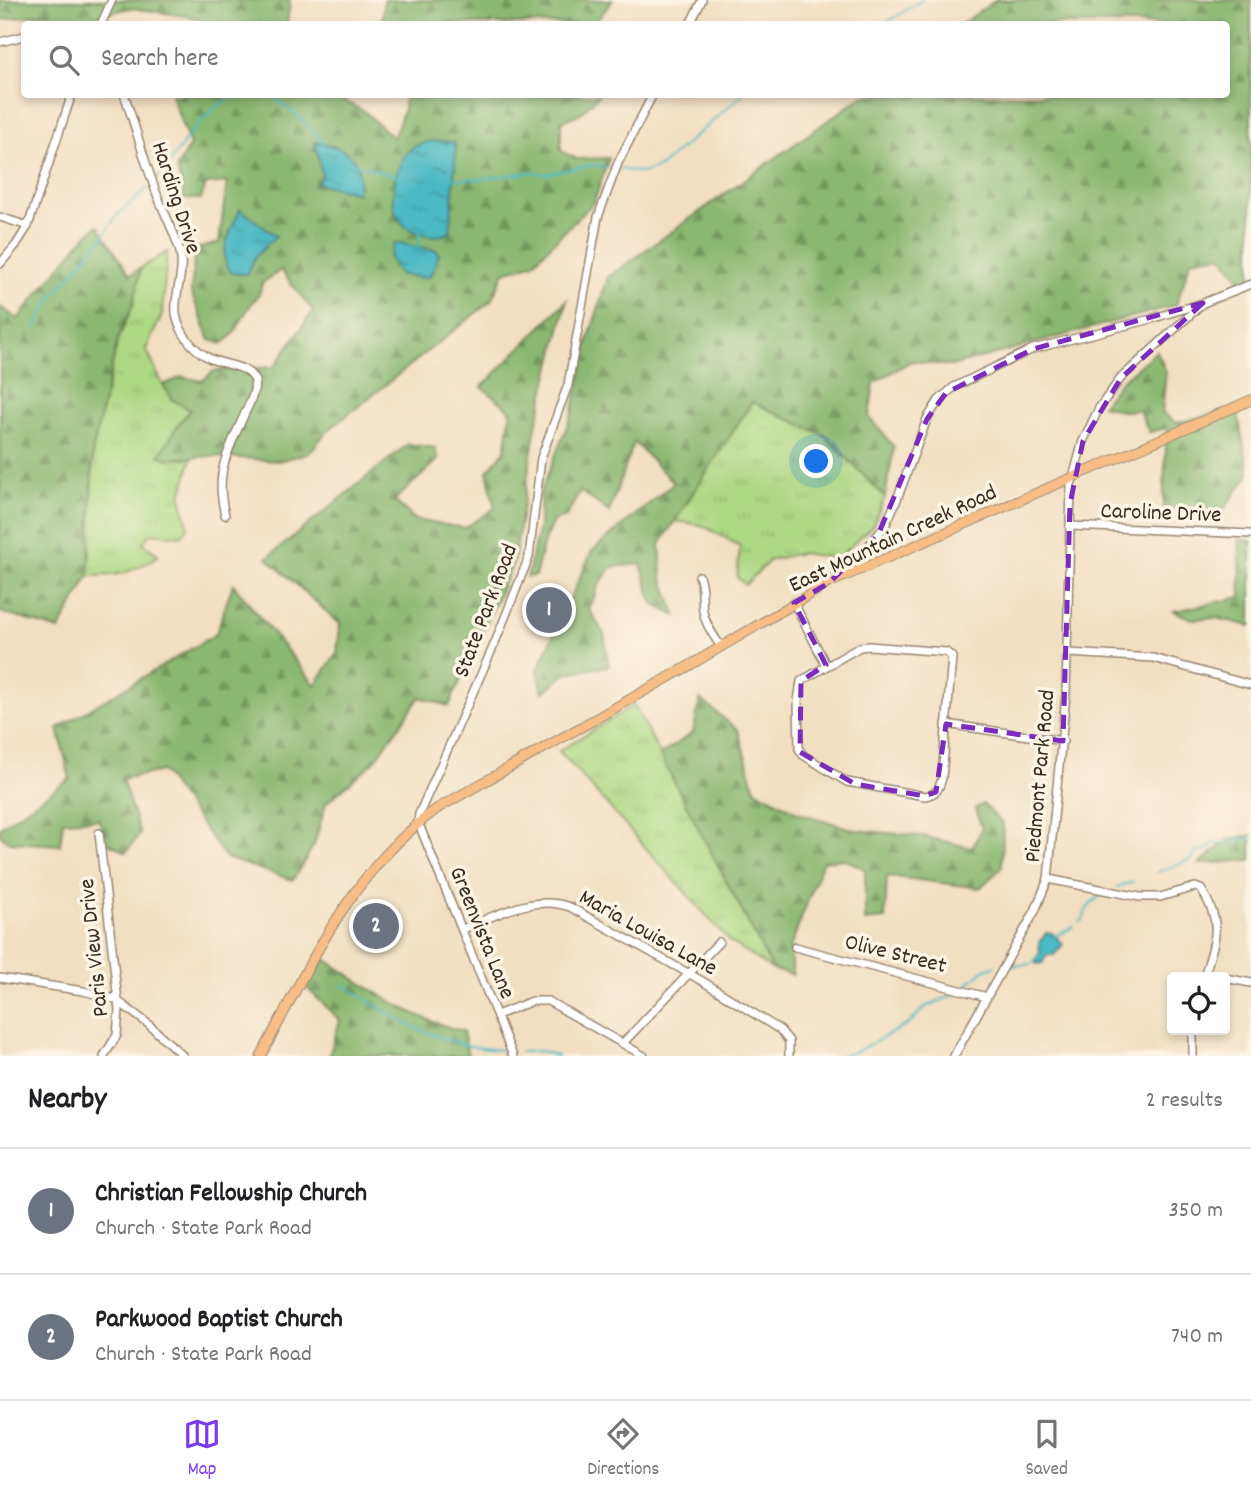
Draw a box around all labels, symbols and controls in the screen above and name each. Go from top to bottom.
search box [21,21,1230,98]
icon: search [45,41,83,79]
text: Search here [101,41,219,78]
street label: Harding Drive [141,138,208,259]
your location [799,444,833,478]
street label: East Mountain Creek Road [784,477,1003,603]
street label: Caroline Drive [1100,496,1222,533]
street label: State Park Road [447,540,528,683]
pin: 1 [526,584,572,636]
street label: Piedmont Park Road [1017,688,1065,864]
street label: Greenvista Lane [439,862,522,1004]
street label: Paris View Drive [72,877,119,1018]
street label: Maria Louisa Lane [572,882,722,986]
pin: 2 [353,900,399,952]
street label: Olive Street [841,927,949,984]
map controls [1167,972,1230,1035]
button: locate [1167,972,1230,1035]
text: Nearby [28,1080,106,1123]
text: 2 results [1146,1085,1223,1118]
text: Christian Fellowship Church [95,1176,367,1213]
text: 1 [48,1195,54,1228]
text: 350 m [1169,1195,1223,1228]
text: Church · State Park Road [95,1213,312,1246]
text: Parkwood Baptist Church [95,1302,343,1339]
text: 2 [46,1321,56,1354]
text: 740 m [1171,1321,1223,1354]
text: Church · State Park Road [95,1339,312,1372]
tab: Map [183,1415,221,1484]
tab: Directions [587,1415,659,1484]
tab: Saved [1025,1415,1068,1484]

